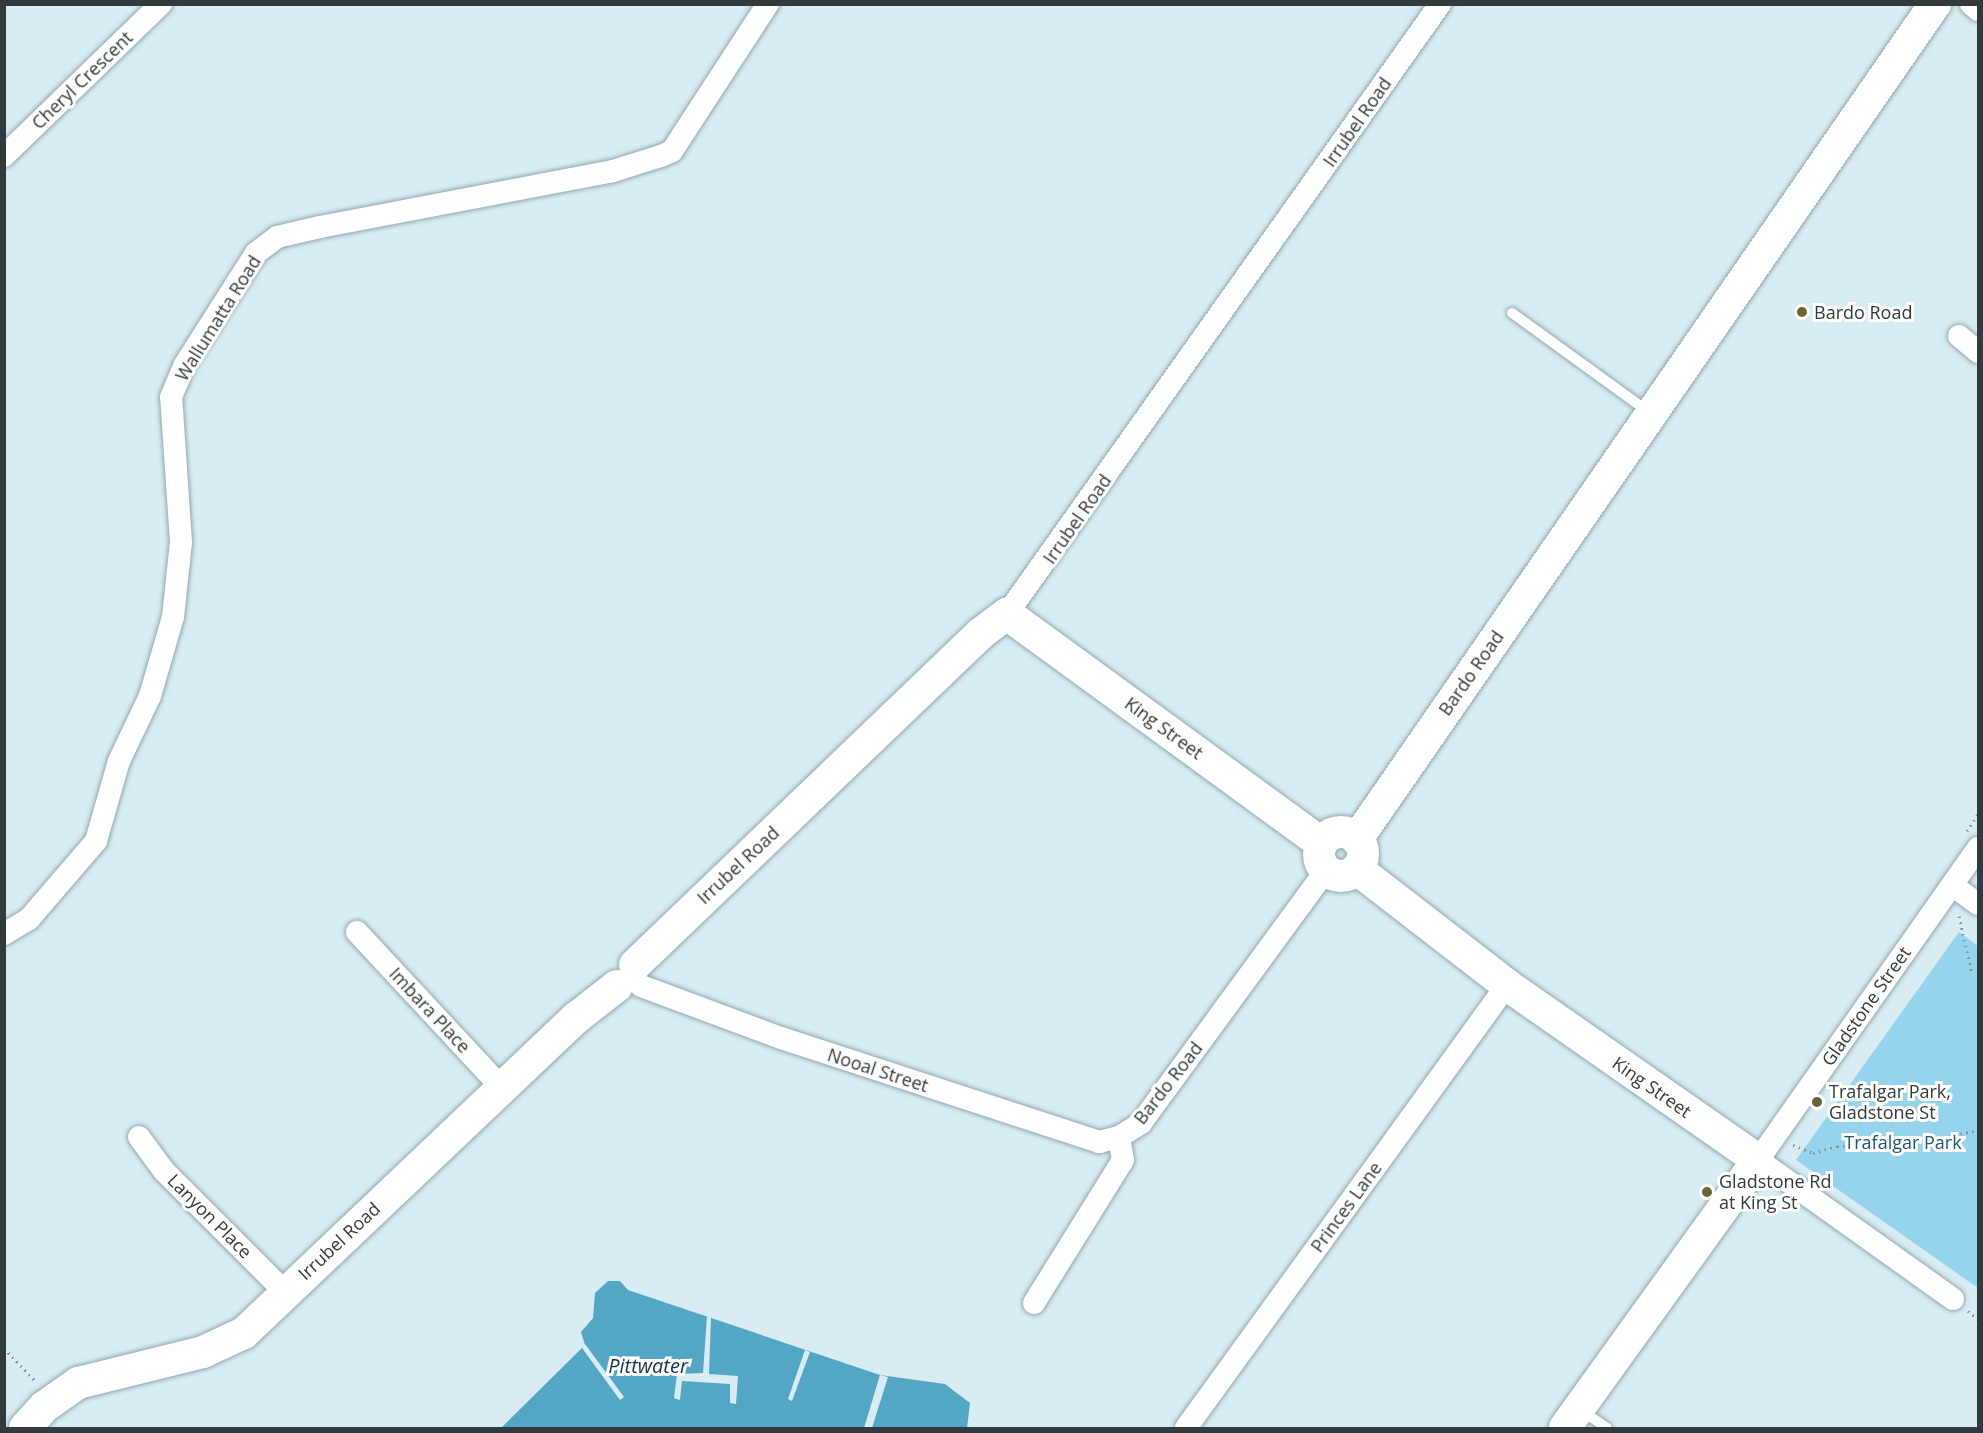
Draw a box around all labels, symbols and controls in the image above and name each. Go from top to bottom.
street label: Cheryl Crescent [27,27,137,133]
street label: Irrubel Road [1318,73,1396,171]
street label: Wallumatta Road [171,251,265,385]
place label: Bardo Road [1814,301,1912,323]
marker: Bardo Road [1795,305,1809,319]
street label: Irrubel Road [1038,470,1116,568]
street label: Bardo Road [1434,626,1508,720]
street label: King Street [1121,692,1207,764]
street label: Irrubel Road [693,822,783,908]
street label: Gladstone Street [1817,942,1915,1070]
street label: Imbara Place [385,963,475,1057]
street label: Bardo Road [1129,1038,1207,1128]
street label: Nooal Street [825,1044,931,1096]
street label: King Street [1608,1052,1696,1122]
place label: Trafalgar Park, Gladstone St [1829,1081,1951,1124]
marker: Trafalgar Park, Gladstone St [1810,1095,1824,1109]
park label: Trafalgar Park [1844,1131,1962,1153]
street label: Princes Lane [1306,1158,1386,1256]
street label: Lanyon Place [163,1169,257,1263]
place label: Gladstone Rd at King St [1719,1171,1831,1214]
marker: Gladstone Rd at King St [1700,1185,1714,1199]
street label: Irrubel Road [294,1198,384,1284]
water label: Pittwater [608,1353,688,1377]

